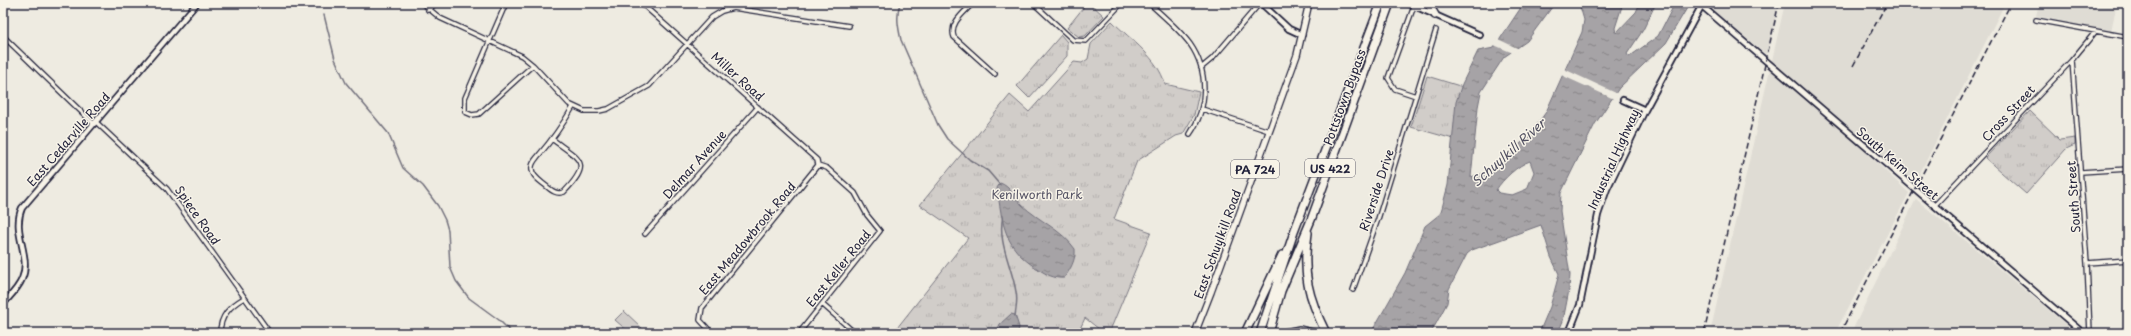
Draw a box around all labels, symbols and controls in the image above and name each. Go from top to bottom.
street label: Pottstown Bypass [1318,46,1370,148]
street label: Miller Road [707,47,769,105]
street label: Cross Street [1977,81,2039,145]
street label: East Cedarville Road [22,88,114,190]
street label: Industrial Highway [1583,106,1643,212]
water label: Schuylkill River [1467,112,1551,190]
street label: South Keim Street [1853,122,1943,204]
street label: Delmar Avenue [658,125,730,203]
street label: Riverside Drive [1354,147,1398,233]
road number: US 422 [1305,159,1355,177]
road number: PA 724 [1231,160,1279,178]
street label: South Street [2062,160,2084,234]
street label: East Meadowbrook Road [694,178,800,298]
street label: Spiece Road [171,182,225,248]
park label: Kenilworth Park [992,185,1082,203]
street label: East Schuylkill Road [1189,187,1245,301]
street label: East Keller Road [801,226,875,310]

